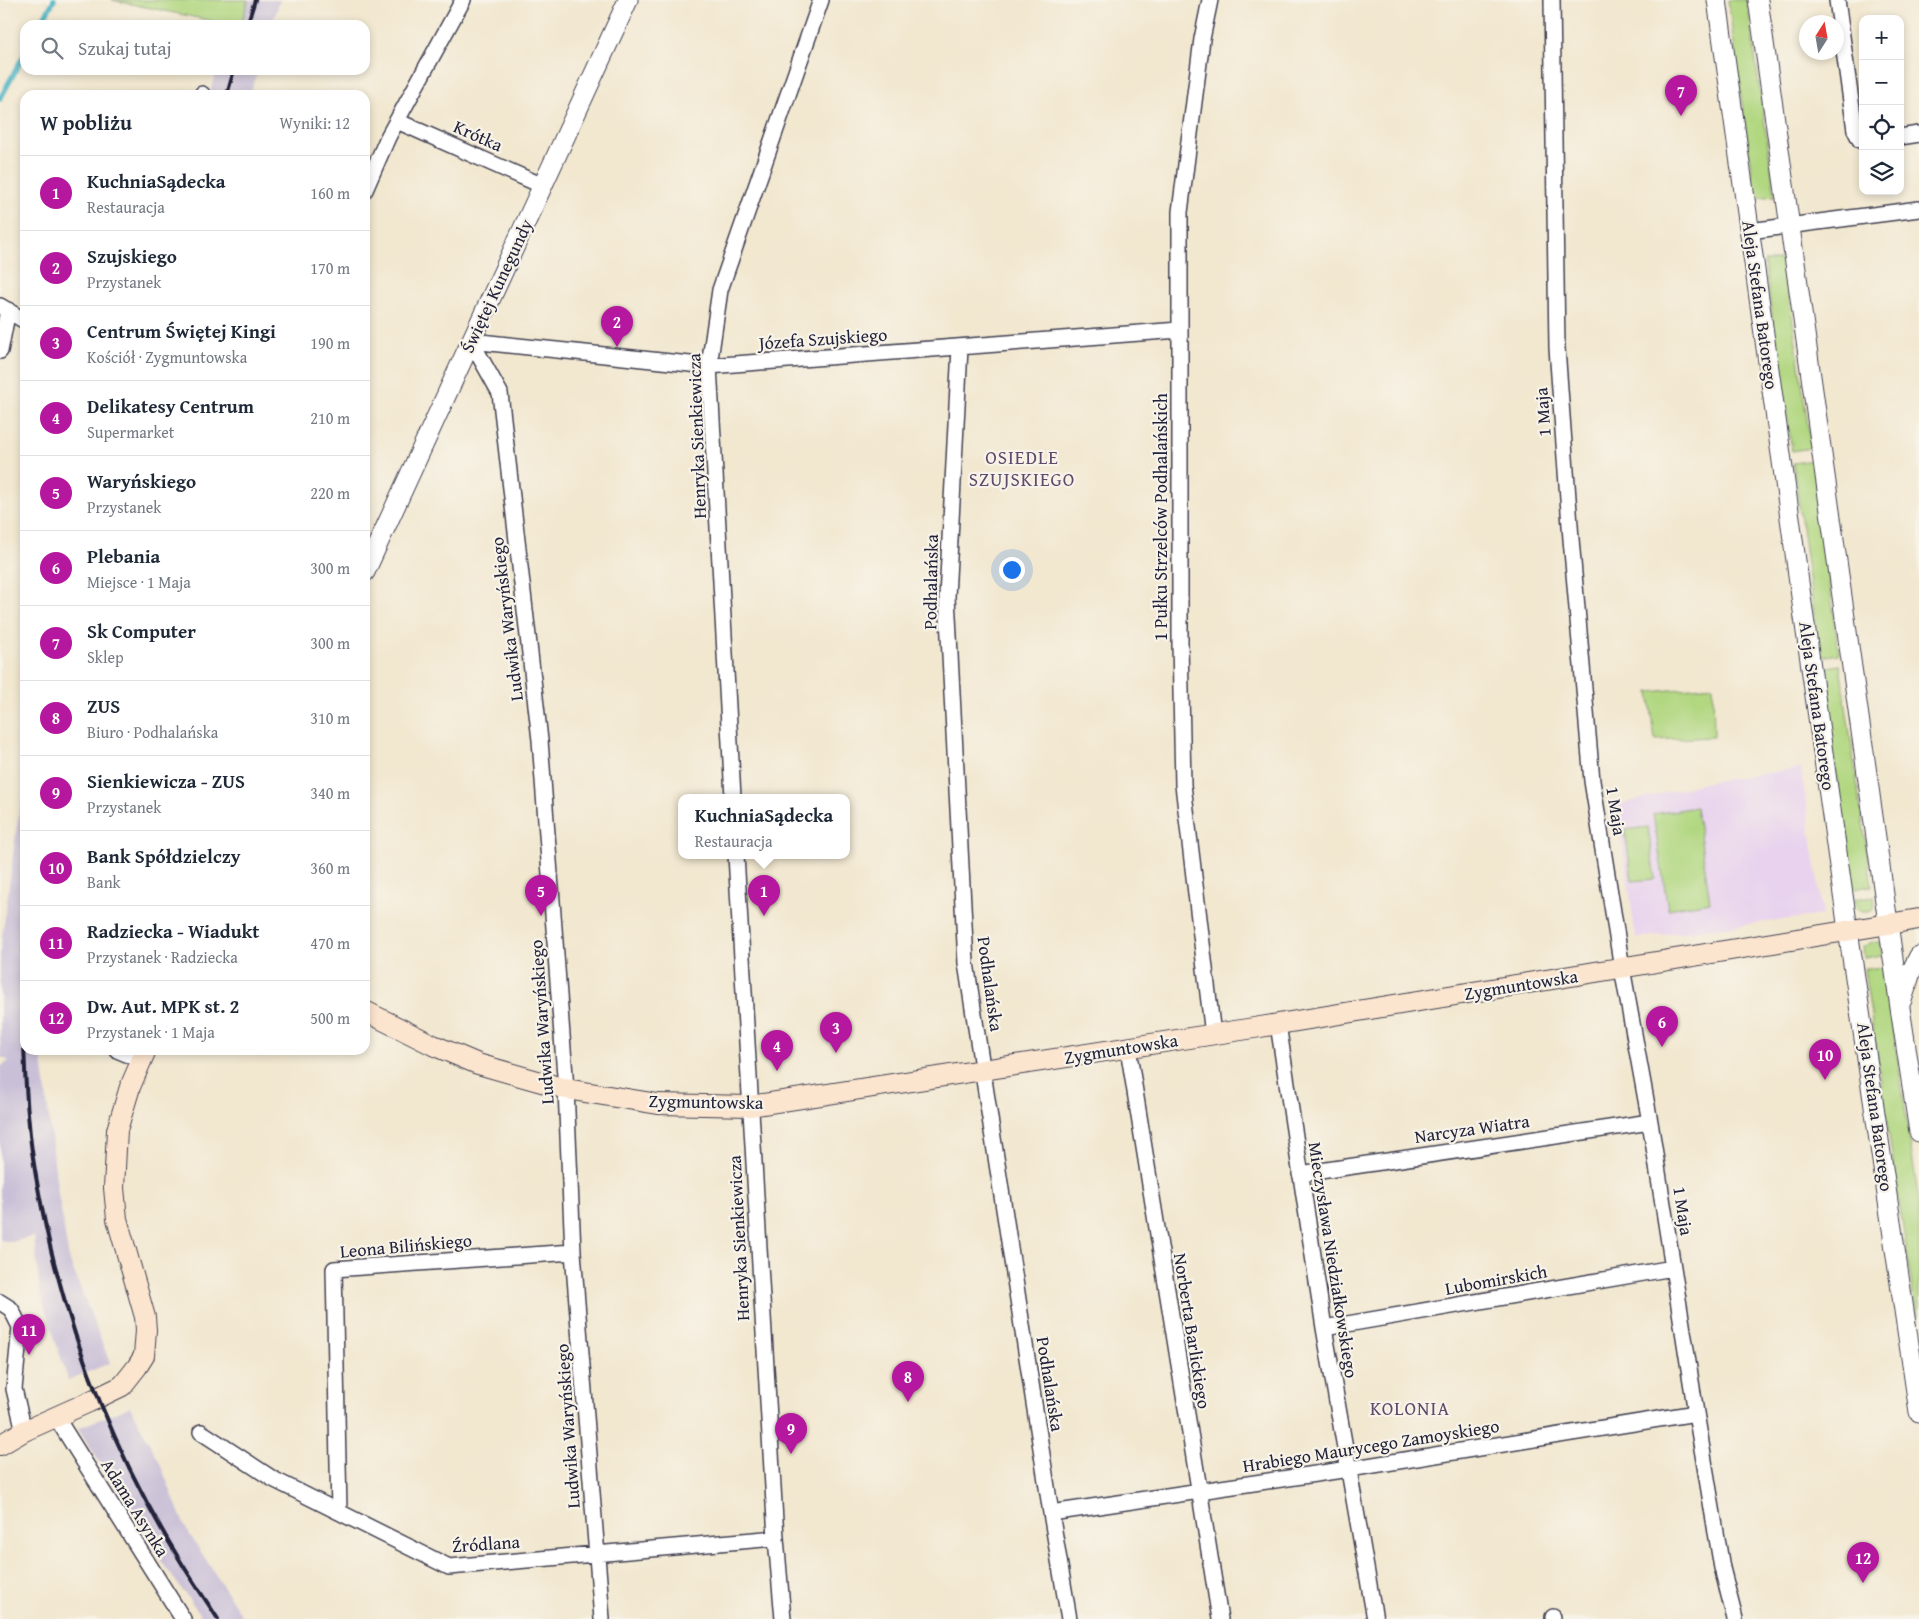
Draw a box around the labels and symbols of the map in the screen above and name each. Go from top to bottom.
north arrow [1799,15,1844,60]
pin: 7 [1665,75,1697,116]
street label: Krótka [449,113,508,158]
street label: Świętej Kunegundy [454,214,539,357]
street label: Aleja Stefana Batorego [1735,219,1786,391]
pin: 2 [601,306,633,347]
street label: Józefa Szujskiego [756,321,888,357]
street label: Henryka Sienkiewicza [680,352,713,519]
street label: 1 Maja [1527,386,1558,438]
street label: 1 Pułku Strzelców Podhalańskich [1147,393,1174,641]
district label: OSIEDLE SZUJSKIEGO [969,443,1075,493]
street label: Podhalańska [916,533,945,630]
street label: Ludwika Waryńskiego [483,535,530,703]
your location [999,557,1025,583]
street label: Aleja Stefana Batorego [1792,620,1843,792]
street label: 1 Maja [1599,784,1634,838]
pin: 5 [525,875,557,916]
pin: 1 [748,875,780,916]
street label: Podhalańska [970,935,1011,1034]
street label: Ludwika Waryńskiego [522,939,561,1105]
street label: Zygmuntowska [1462,962,1580,1007]
pin: 6 [1646,1006,1678,1047]
pin: 3 [820,1012,852,1053]
street label: Aleja Stefana Batorego [1850,1021,1901,1193]
street label: Zygmuntowska [1062,1026,1180,1071]
pin: 4 [761,1030,793,1071]
pin: 10 [1809,1039,1841,1080]
street label: Zygmuntowska [648,1087,764,1116]
street label: Narcyza Wiatra [1413,1107,1532,1150]
street label: Mieczysława Niedziałkowskiego [1301,1140,1365,1380]
street label: Henryka Sienkiewicza [721,1154,756,1321]
street label: 1 Maja [1666,1184,1701,1238]
street label: Leona Bilińskiego [339,1226,473,1265]
street label: Norberta Barlickiego [1167,1251,1218,1411]
street label: Lubomirskich [1443,1257,1549,1302]
pin: 11 [13,1314,45,1355]
street label: Podhalańska [1030,1335,1071,1434]
street label: Ludwika Waryńskiego [548,1343,587,1509]
pin: 8 [892,1361,924,1402]
district label: KOLONIA [1370,1394,1450,1422]
street label: Hrabiego Maurycego Zamoyskiego [1241,1412,1501,1479]
pin: 9 [775,1413,807,1454]
street label: Adama Asynka [95,1454,177,1562]
street label: Źródlana [451,1528,521,1559]
pin: 12 [1847,1542,1879,1583]

